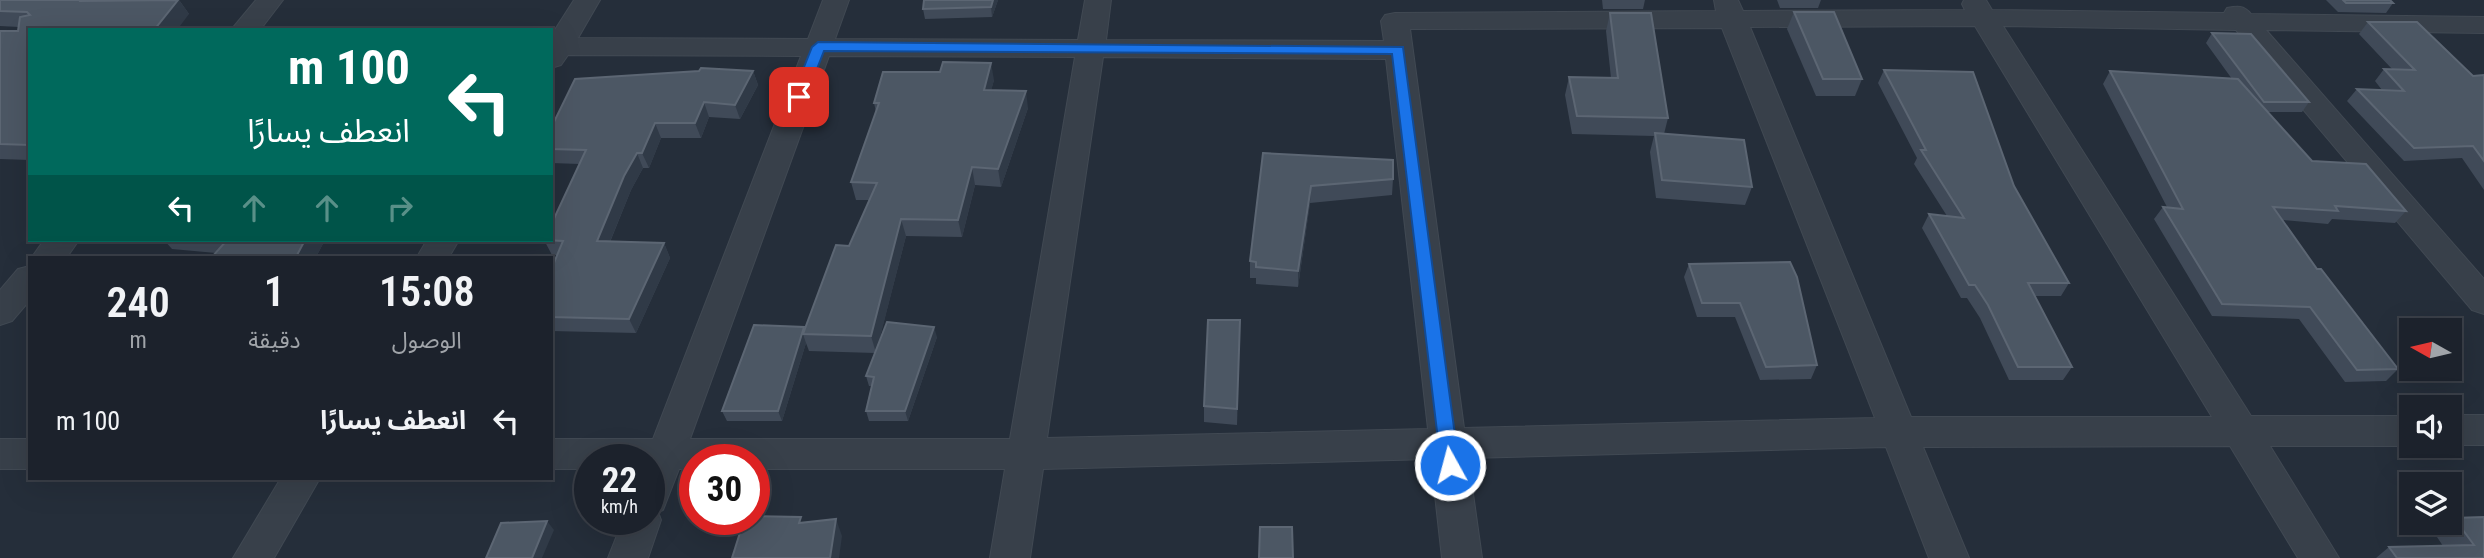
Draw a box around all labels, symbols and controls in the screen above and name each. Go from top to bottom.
text: 100 m [288,39,410,96]
icon: left [434,56,525,147]
pin [769,67,829,127]
icon: arrive [780,78,818,116]
text: انعطف يسارًا [247,112,410,150]
icon: left [162,189,200,227]
icon: ahead [235,189,273,227]
icon: ahead [308,189,346,227]
icon: right [381,189,419,227]
text: 1 [264,267,285,316]
text: 15:08 [379,267,475,316]
text: 240 [106,278,170,327]
north arrow [2399,318,2462,382]
map controls [2399,318,2462,535]
text: m [129,327,147,354]
text: دقيقة [248,327,301,354]
text: الوصول [392,327,462,354]
button: sound [2399,395,2462,458]
icon: left [487,402,525,440]
text: انعطف يسارًا [320,405,466,435]
text: 100 m [56,406,120,436]
position arrow [1413,428,1487,502]
speed limit sign: 30 [679,444,770,535]
text: 22 [602,460,637,501]
button: layers [2399,472,2462,535]
text: km/h [601,496,638,517]

